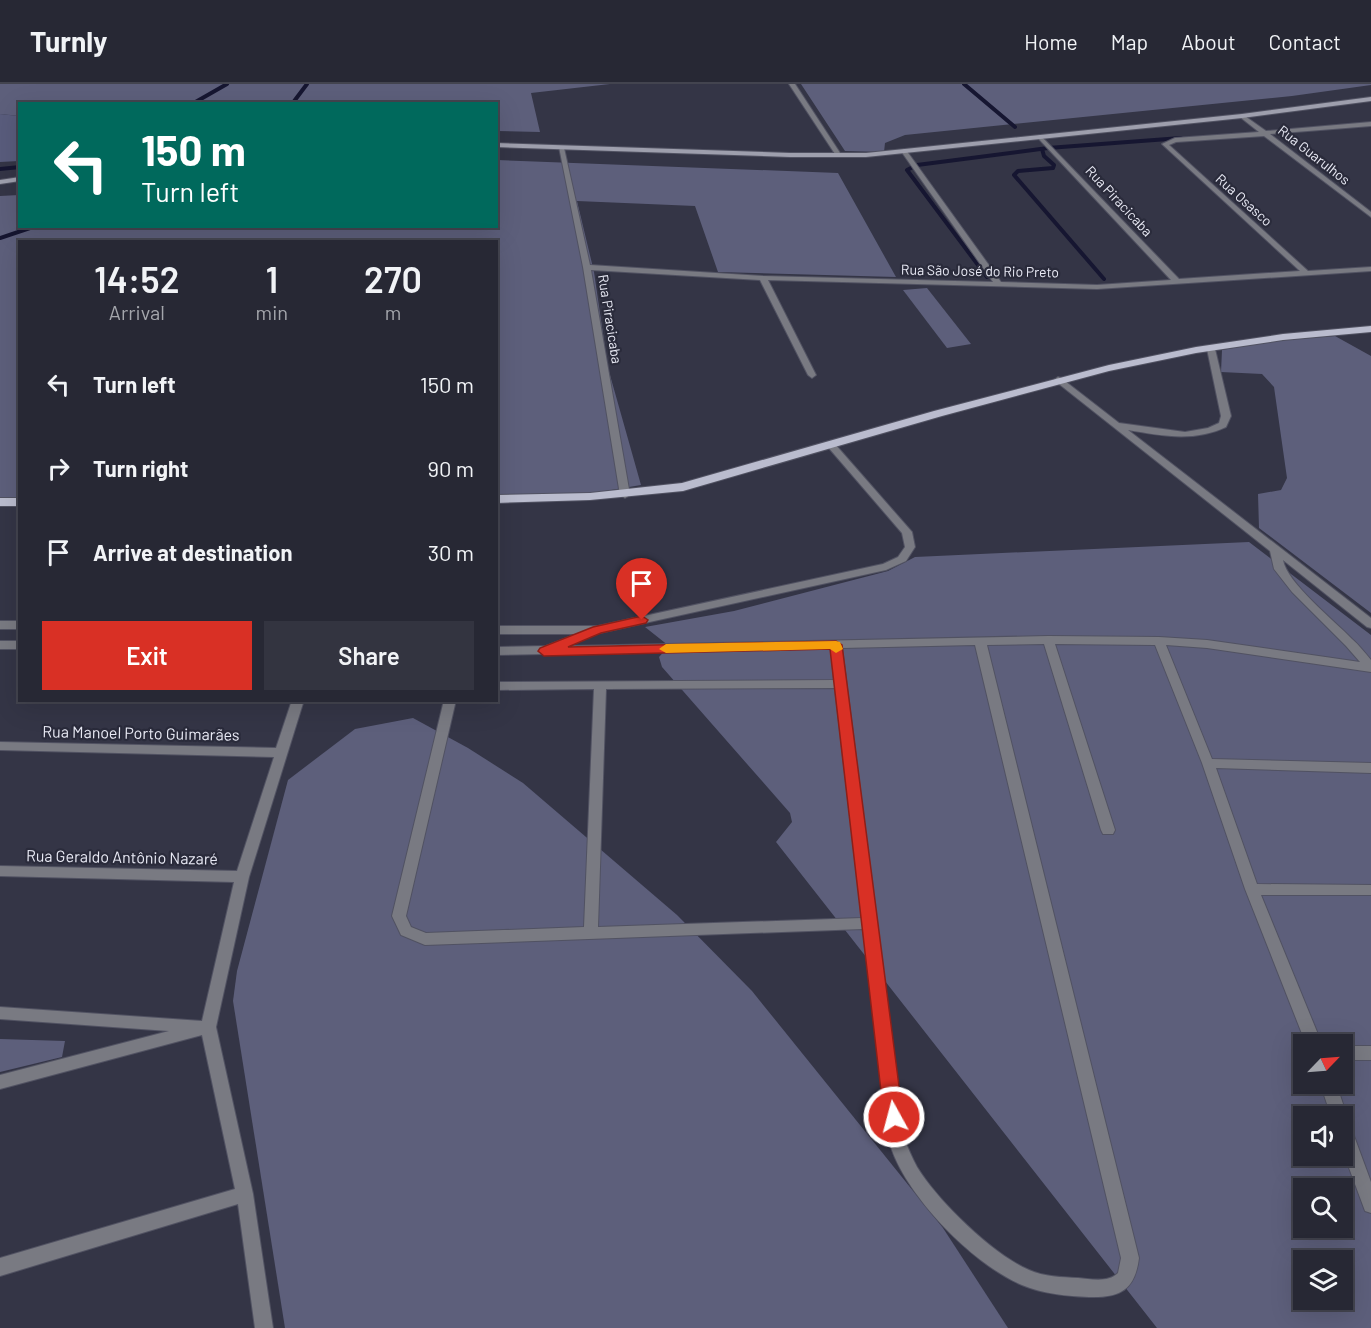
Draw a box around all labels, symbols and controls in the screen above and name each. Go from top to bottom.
text: Turnly [30,24,107,58]
text: Home [1024,29,1078,54]
text: Map [1111,29,1148,54]
text: About [1181,29,1236,54]
text: Contact [1269,29,1341,54]
street label: Rua Guarulhos [1275,121,1354,188]
text: 150 m [141,124,246,174]
icon: left [42,126,120,204]
street label: Rua Piracicaba [1082,162,1156,239]
street label: Rua Osasco [1213,170,1276,229]
text: Turn left [141,175,239,207]
text: 14:52 [94,257,180,300]
text: 1 [265,257,278,300]
text: 270 [364,257,422,300]
street label: Rua São José do Rio Preto [901,261,1059,280]
street label: Rua Piracicaba [595,273,626,365]
text: Arrival [109,300,165,324]
text: min [256,300,288,324]
text: m [385,300,401,324]
icon: left [42,368,75,401]
text: Turn left [93,371,176,397]
text: 150 m [420,371,474,397]
icon: right [42,452,75,485]
text: Turn right [93,455,188,481]
text: 90 m [428,455,474,481]
icon: arrive [42,536,75,569]
text: Arrive at destination [93,539,292,565]
text: 30 m [428,539,474,565]
pin [616,558,667,620]
icon: arrive [625,567,658,600]
button: Exit [42,621,252,690]
button: Share [264,621,474,690]
street label: Rua Manoel Porto Guimarães [42,721,240,744]
street label: Rua Geraldo Antônio Nazaré [26,845,218,868]
north arrow [1293,1034,1353,1094]
map controls [1293,1034,1353,1310]
position arrow [862,1085,926,1149]
button: sound [1293,1106,1353,1166]
button: search [1293,1178,1353,1238]
button: layers [1293,1250,1353,1310]

